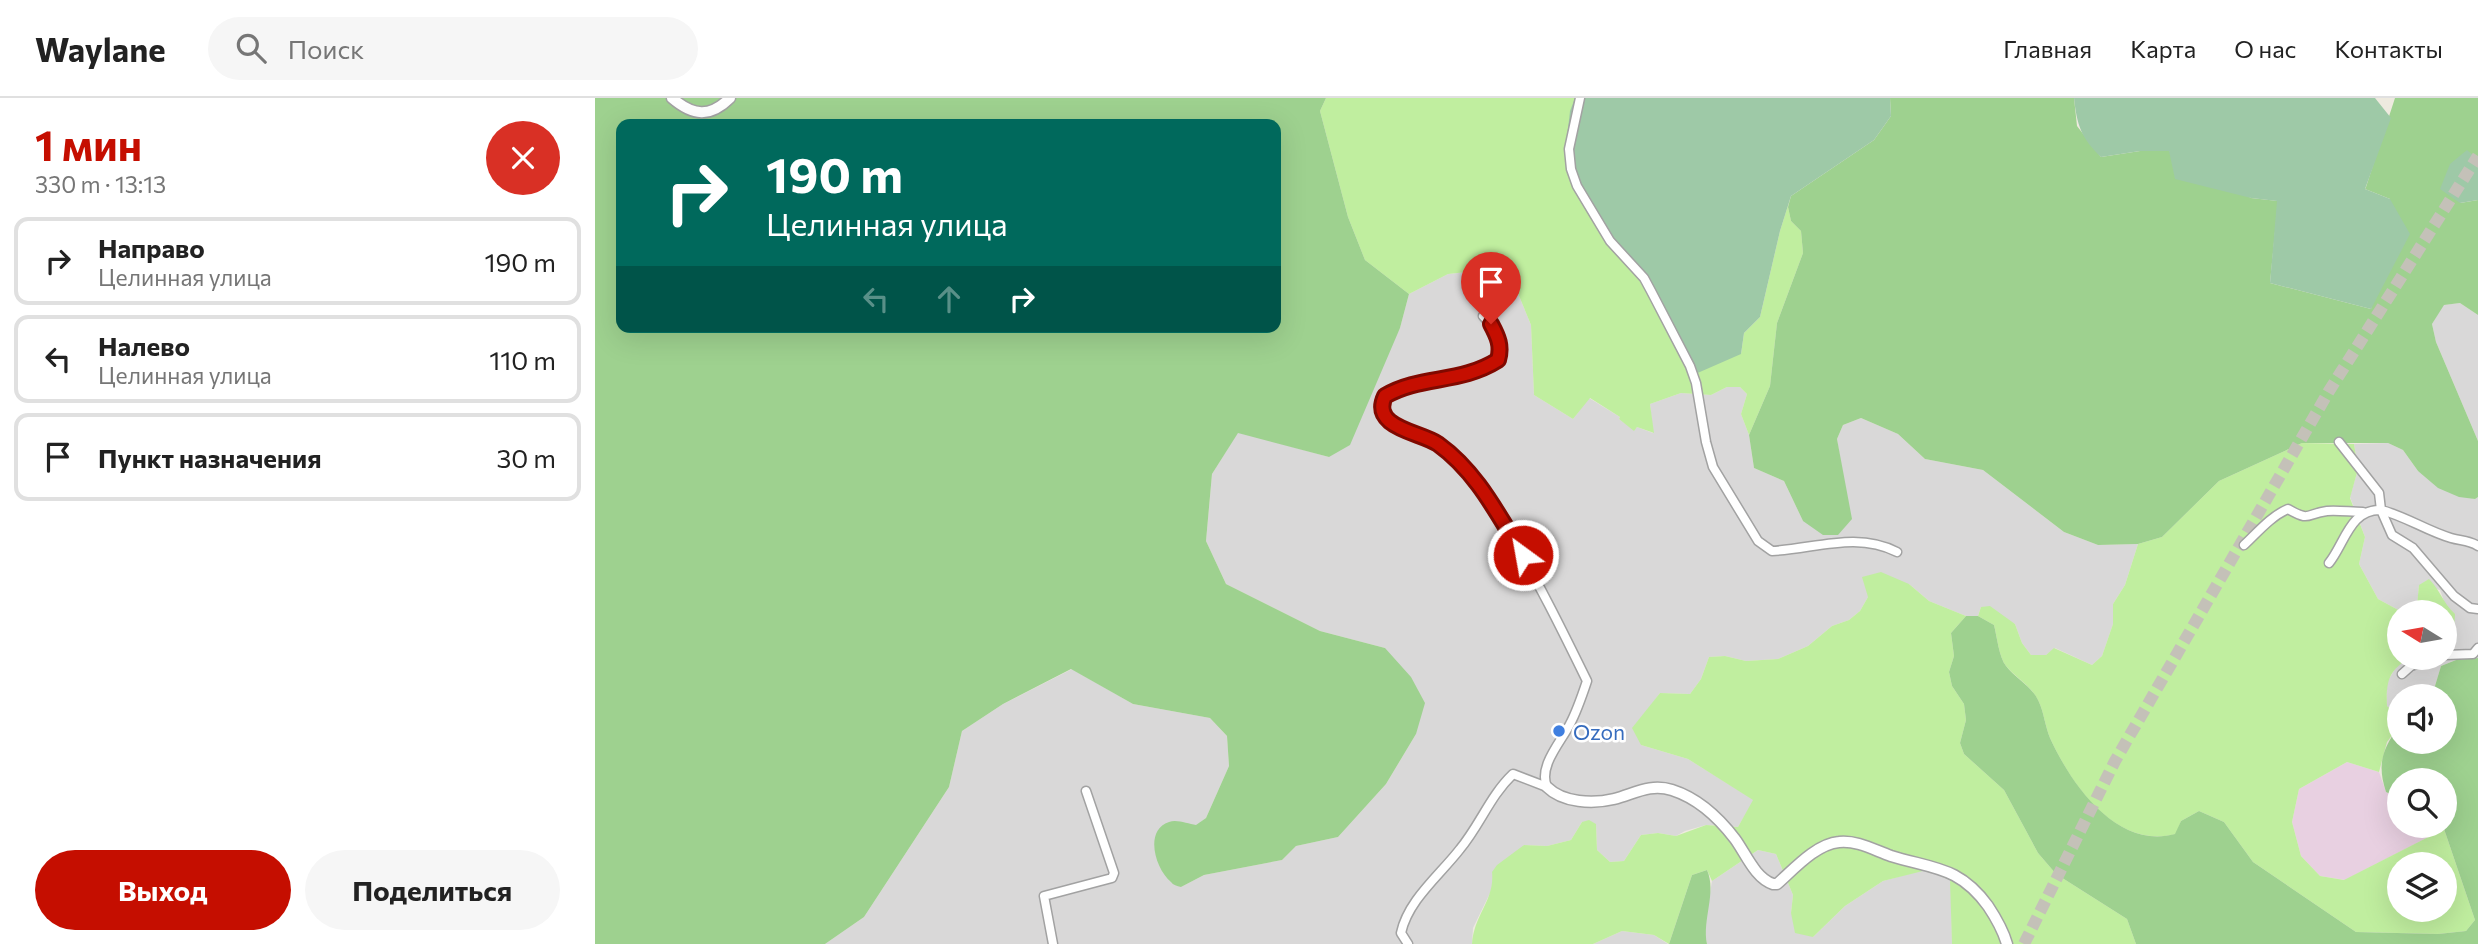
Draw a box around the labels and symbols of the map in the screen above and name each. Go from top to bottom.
pin [1461,252,1521,324]
position arrow [1486,518,1560,592]
north arrow [2387,600,2457,670]
place label: Ozon [1573,719,1625,744]
marker: Ozon [1551,723,1567,739]

